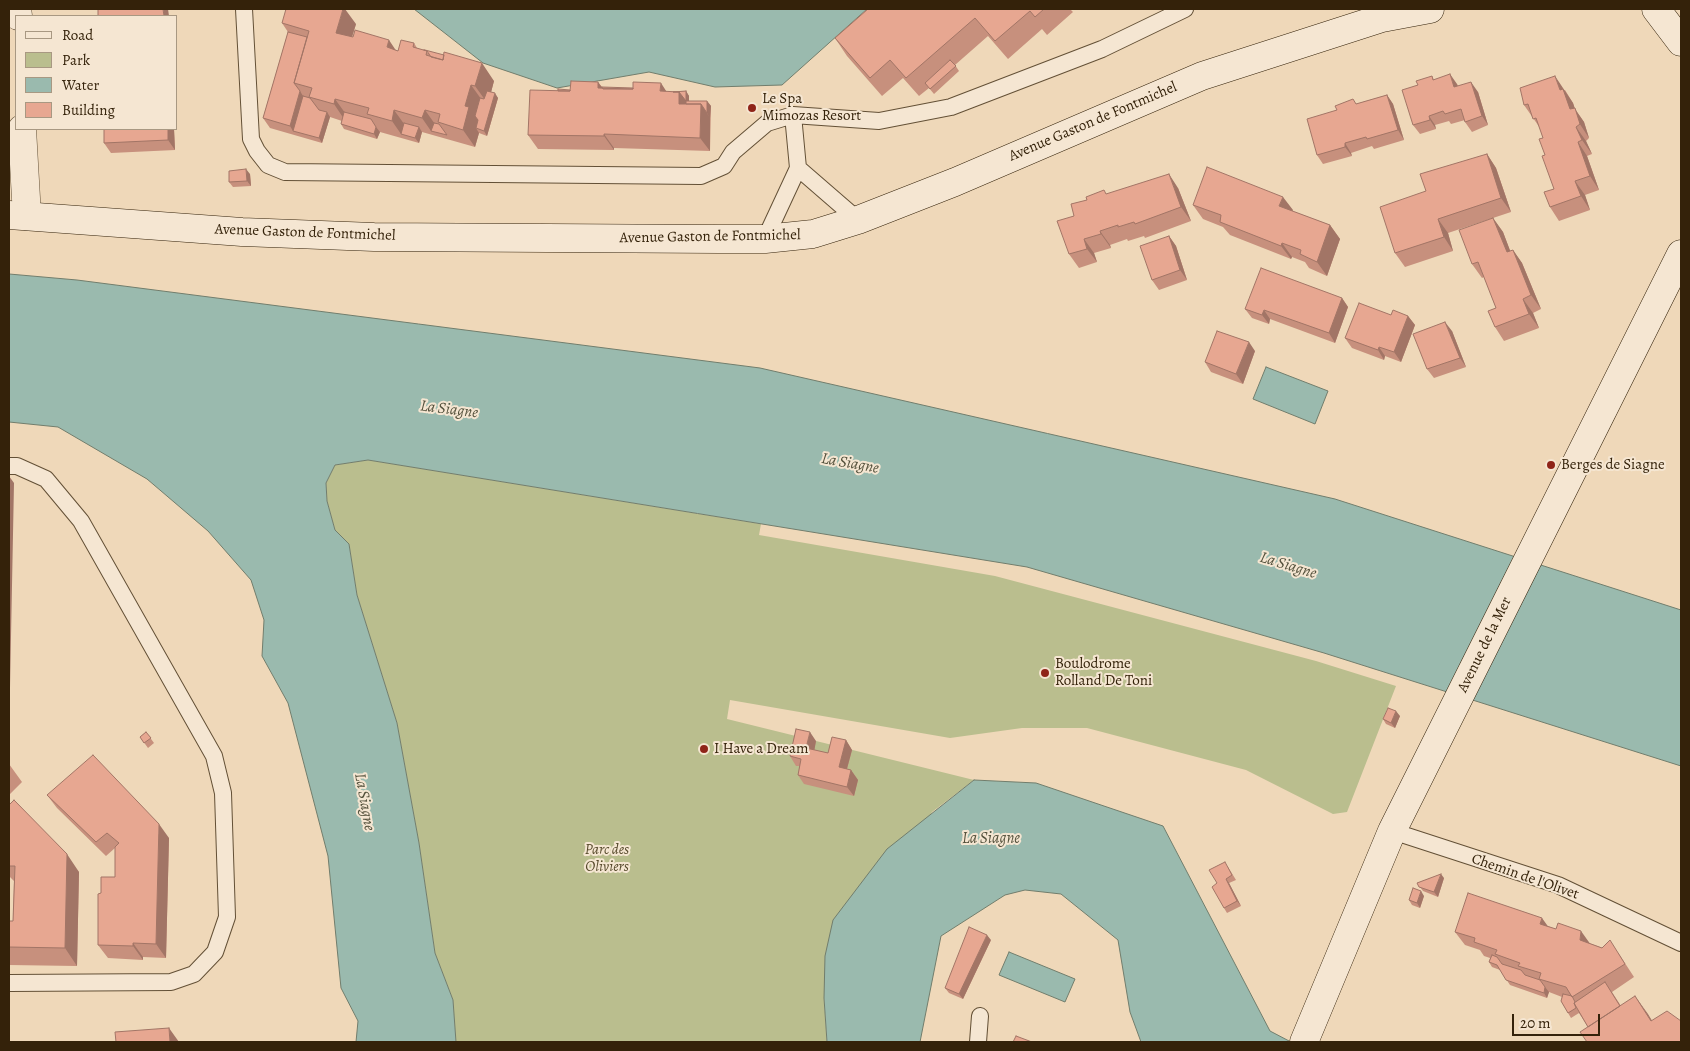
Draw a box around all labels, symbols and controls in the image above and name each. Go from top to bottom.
legend [15,15,178,130]
text: Road [62,25,93,45]
text: Park [62,50,90,70]
text: Water [62,75,99,95]
street label: Avenue Gaston de Fontmichel [1006,78,1180,166]
place label: Le Spa Mimozas Resort [762,90,861,125]
text: Building [62,100,115,120]
marker: Le Spa Mimozas Resort [746,102,758,114]
street label: Avenue Gaston de Fontmichel [214,221,396,245]
street label: Avenue Gaston de Fontmichel [619,226,801,248]
water label: La Siagne [419,397,479,423]
water label: La Siagne [820,449,880,479]
place label: Berges de Siagne [1561,456,1665,474]
marker: Berges de Siagne [1545,459,1557,471]
water label: La Siagne [1257,548,1319,584]
street label: Avenue de la Mer [1454,594,1516,696]
place label: Boulodrome Rolland De Toni [1055,655,1152,690]
marker: Boulodrome Rolland De Toni [1039,667,1051,679]
place label: I Have a Dream [714,740,809,758]
marker: I Have a Dream [698,743,710,755]
water label: La Siagne [349,772,379,832]
water label: La Siagne [962,829,1020,849]
park label: Parc des Oliviers [585,841,629,876]
street label: Chemin de l'Olivet [1469,850,1581,904]
scale bar [1515,1004,1602,1036]
text: 20 m [1520,1013,1551,1033]

